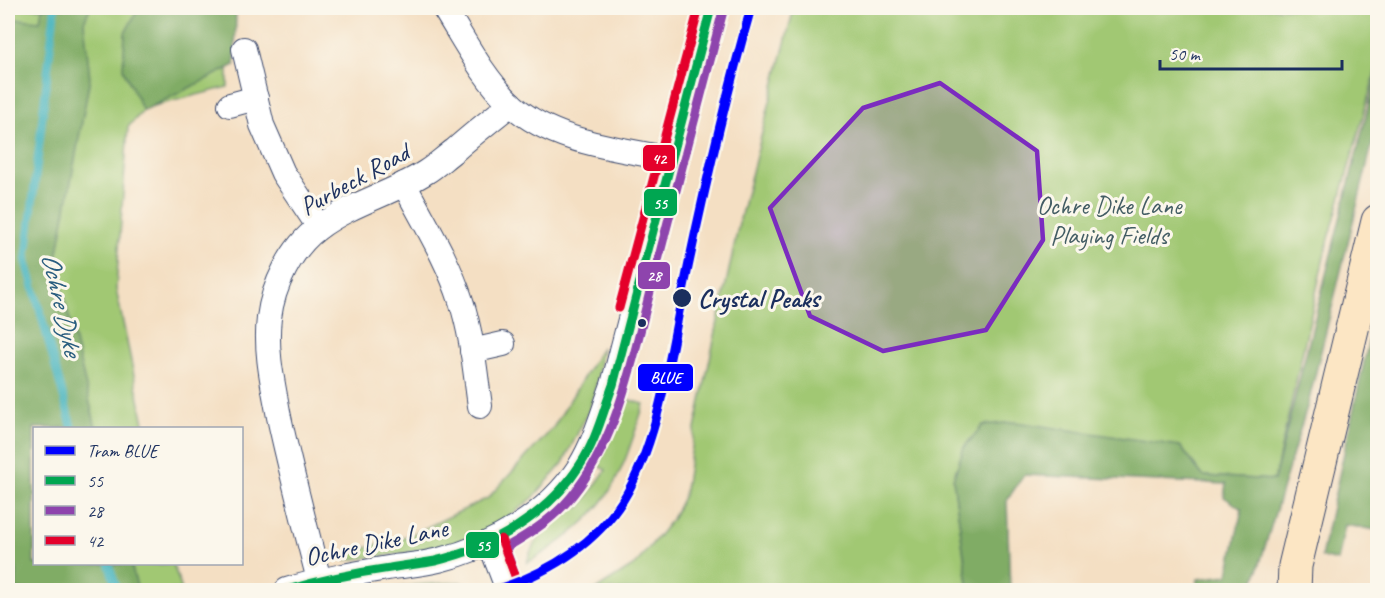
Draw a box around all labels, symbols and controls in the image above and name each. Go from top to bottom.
scale bar [1160,33,1342,71]
text: 50 m [1169,43,1202,65]
street label: Purbeck Road [294,134,418,223]
line badge: 42 [642,144,676,172]
text: 42 [652,149,668,169]
line badge: 55 [643,188,678,217]
park label: Ochre Dike Lane Playing Fields [1037,189,1183,252]
text: 55 [653,194,669,214]
water label: Ochre Dyke [34,250,91,363]
line badge: 28 [637,261,671,290]
text: 28 [647,266,663,286]
place label: Crystal Peaks [698,282,822,315]
marker: Crystal Peaks [671,287,693,309]
unlabelled marker [636,317,648,329]
line badge: BLUE [637,363,694,392]
text: BLUE [650,368,685,388]
legend [33,427,243,565]
text: Tram BLUE [87,440,160,462]
text: 55 [87,470,104,492]
text: 28 [87,500,105,522]
street label: Ochre Dike Lane [302,511,452,574]
text: 42 [87,530,105,552]
line badge: 55 [465,531,500,559]
text: 55 [476,536,492,556]

